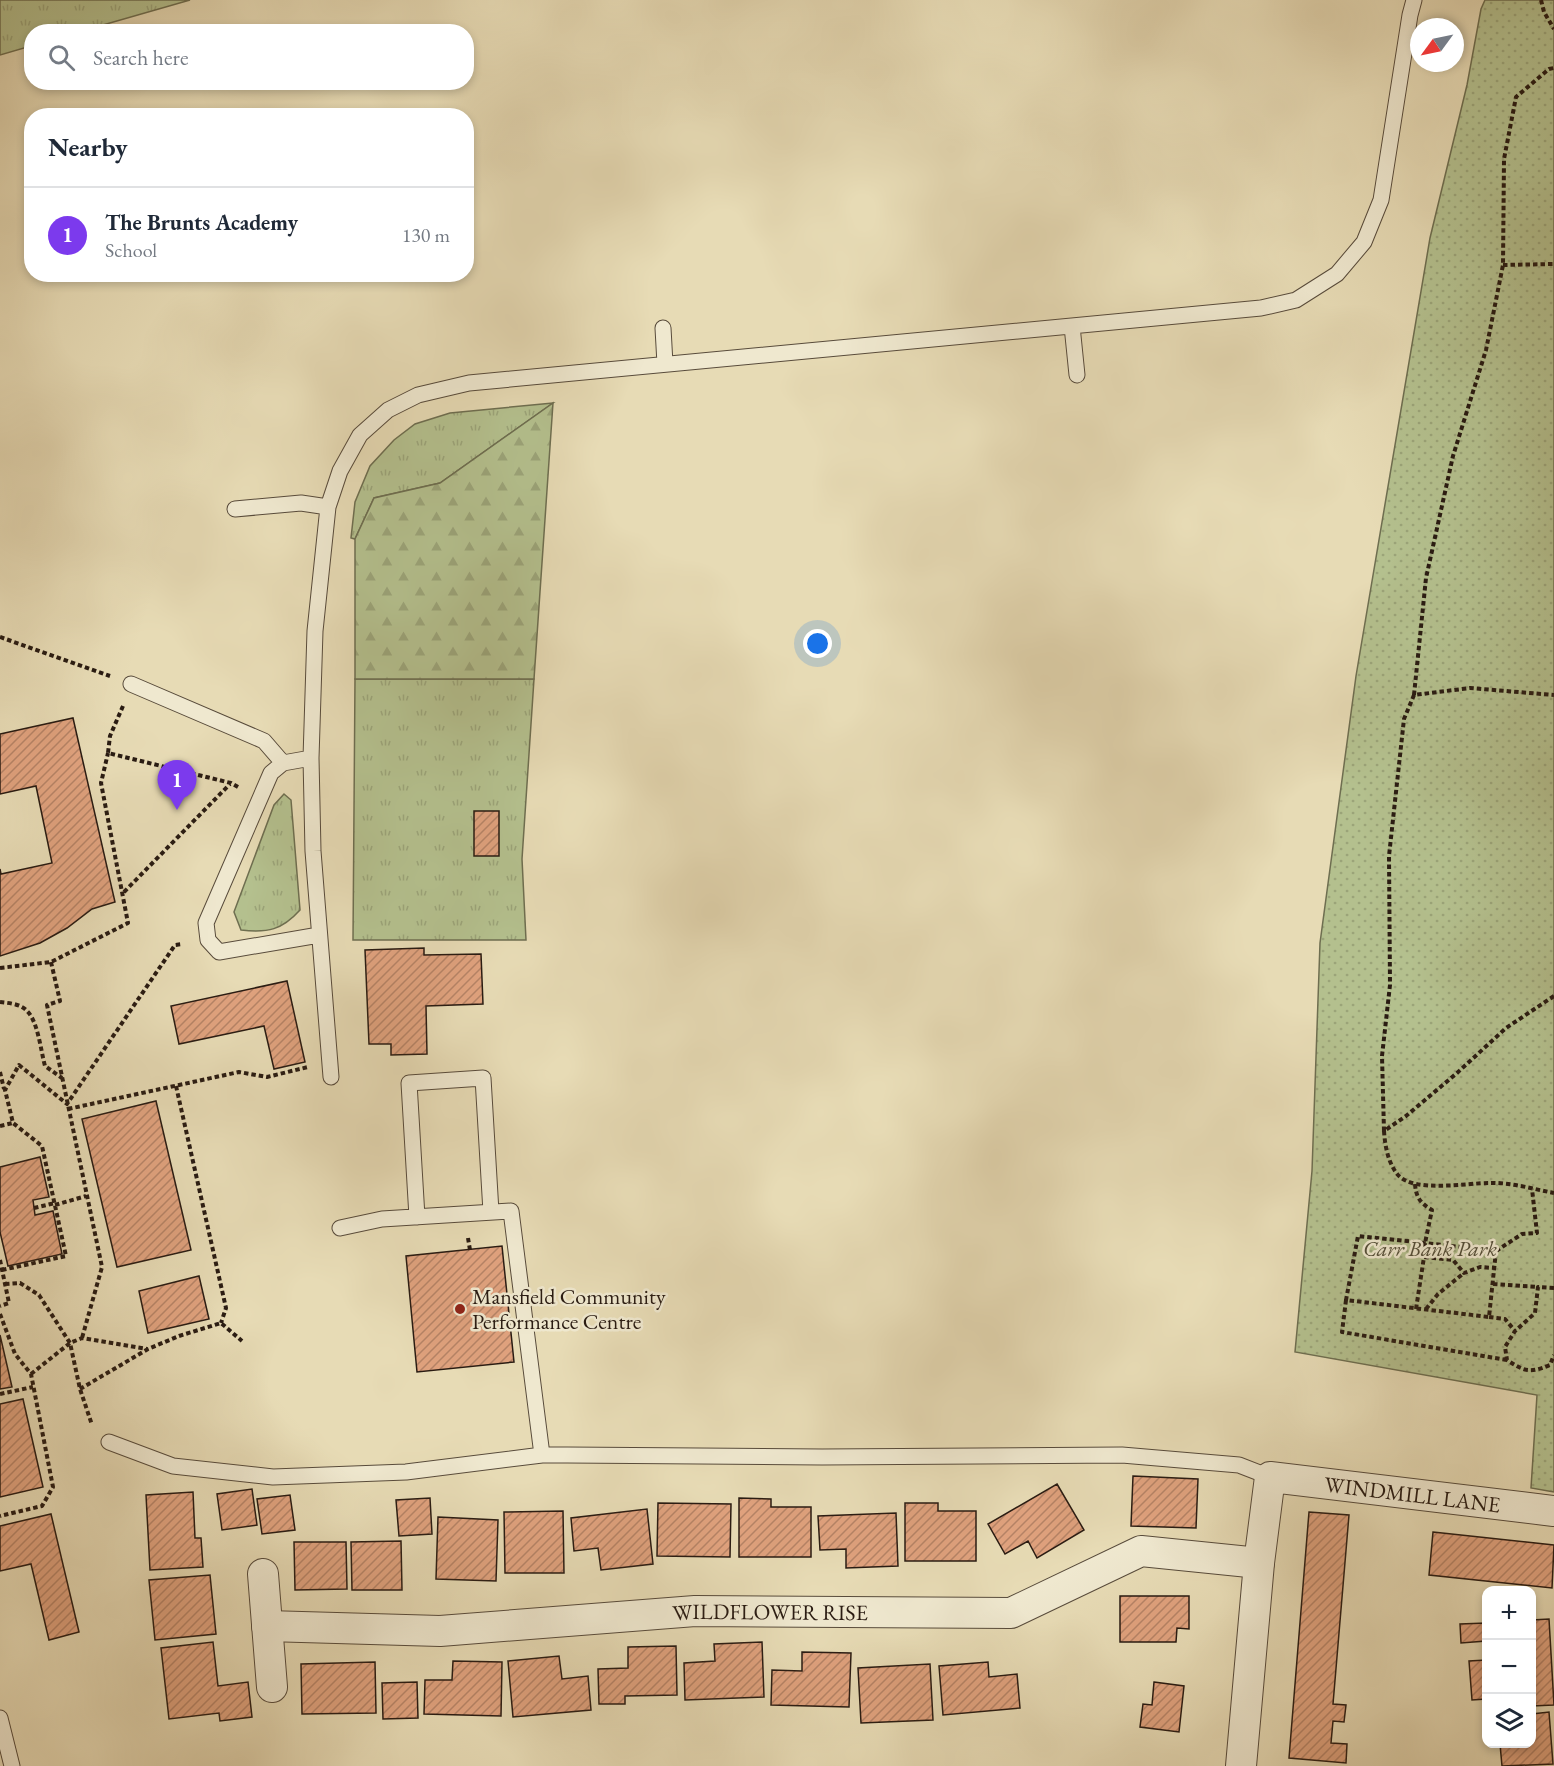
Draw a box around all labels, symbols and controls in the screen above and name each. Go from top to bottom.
north arrow [1410,18,1464,72]
search box [24,24,474,90]
icon: search [45,41,78,74]
text: Search here [93,43,188,72]
text: Nearby [48,130,128,164]
text: The Brunts Academy [105,208,298,237]
text: 1 [62,222,73,248]
text: 130 m [402,222,450,248]
text: School [105,237,157,263]
your location [803,629,832,658]
pin: 1 [158,760,196,810]
park label: Carr Bank Park [1363,1234,1497,1263]
place label: Mansfield Community Performance Centre [472,1282,666,1336]
marker: Mansfield Community Performance Centre [453,1302,467,1316]
street label: WINDMILL LANE [1323,1470,1502,1519]
map controls [1482,1586,1536,1748]
button: + [1482,1586,1536,1640]
street label: WILDFLOWER RISE [671,1597,868,1628]
button: − [1482,1640,1536,1694]
button: layers [1482,1694,1536,1748]

